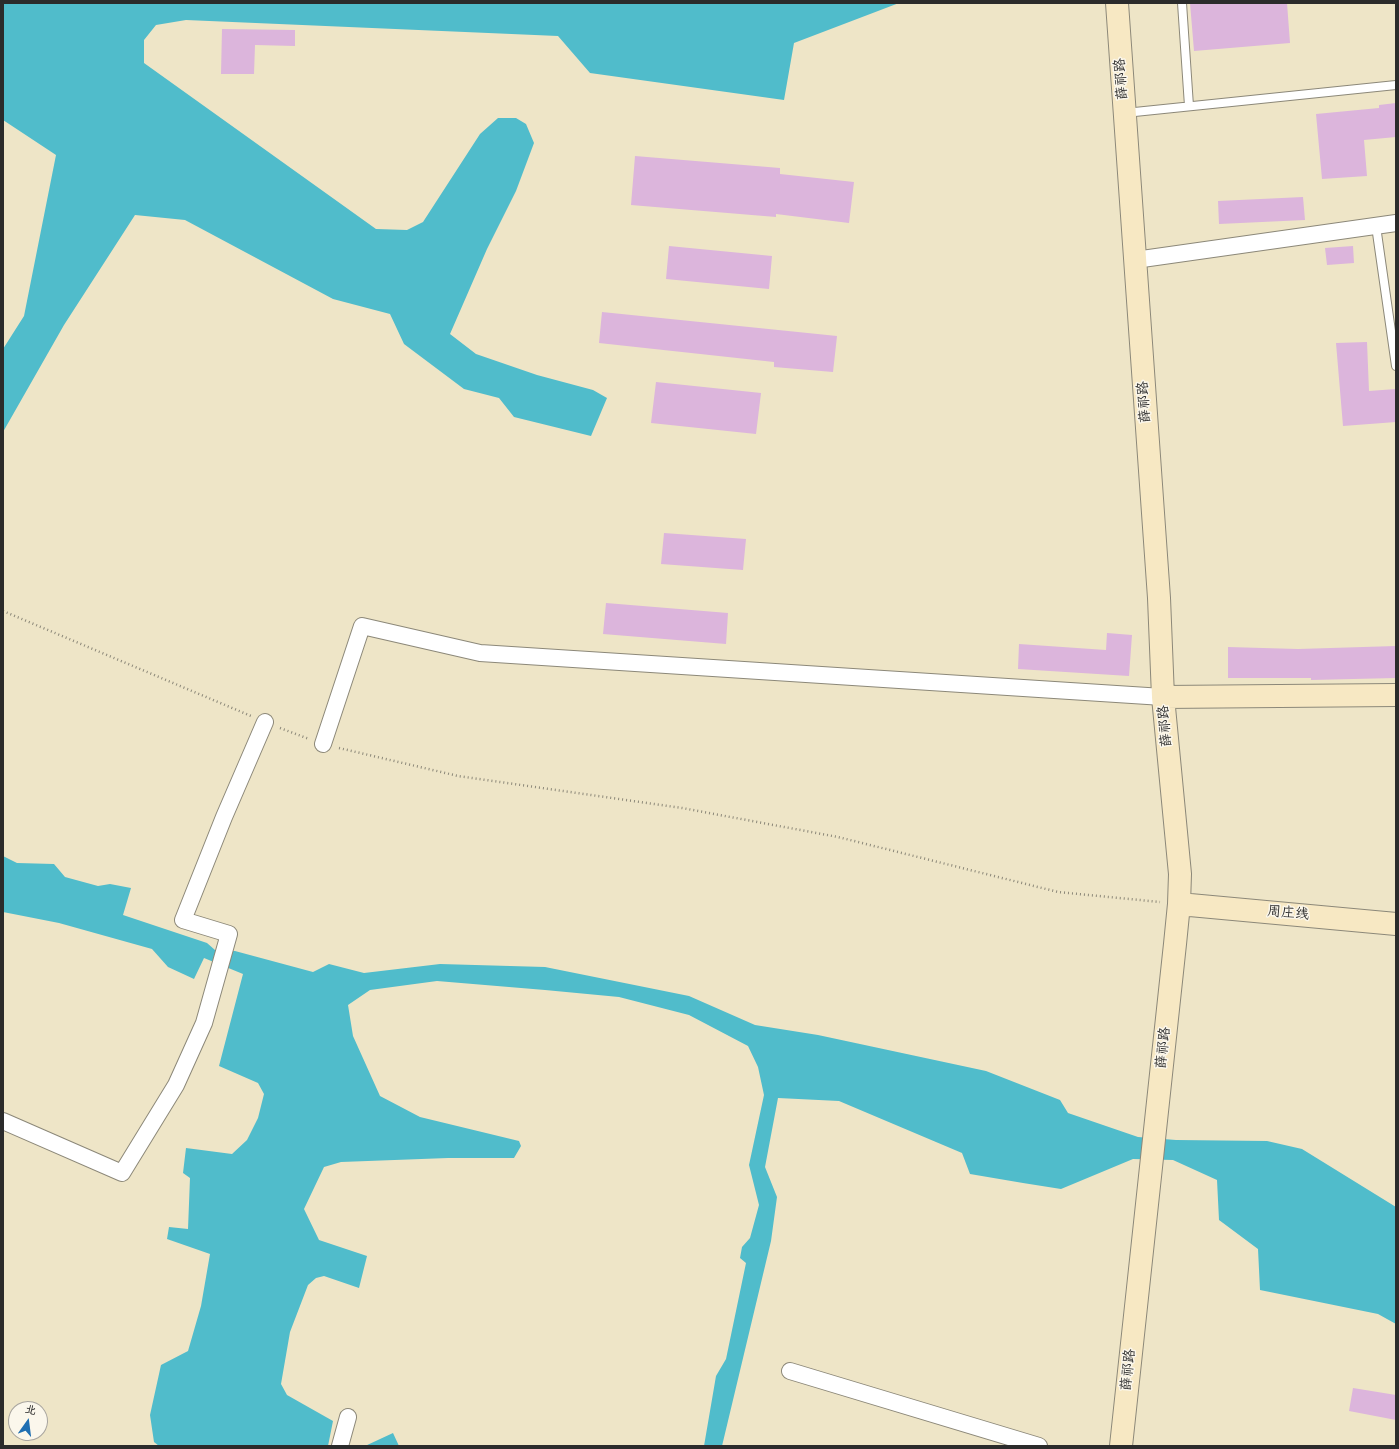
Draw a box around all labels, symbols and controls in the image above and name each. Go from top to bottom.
street label: 薛祁路 [1112,57,1132,101]
street label: 薛祁路 [1135,380,1155,424]
street label: 薛祁路 [1156,704,1176,748]
street label: 周庄线 [1266,904,1310,924]
street label: 薛祁路 [1153,1026,1175,1070]
street label: 薛祁路 [1118,1348,1140,1392]
north arrow [8,1401,48,1441]
text: 北 [24,1401,38,1418]

